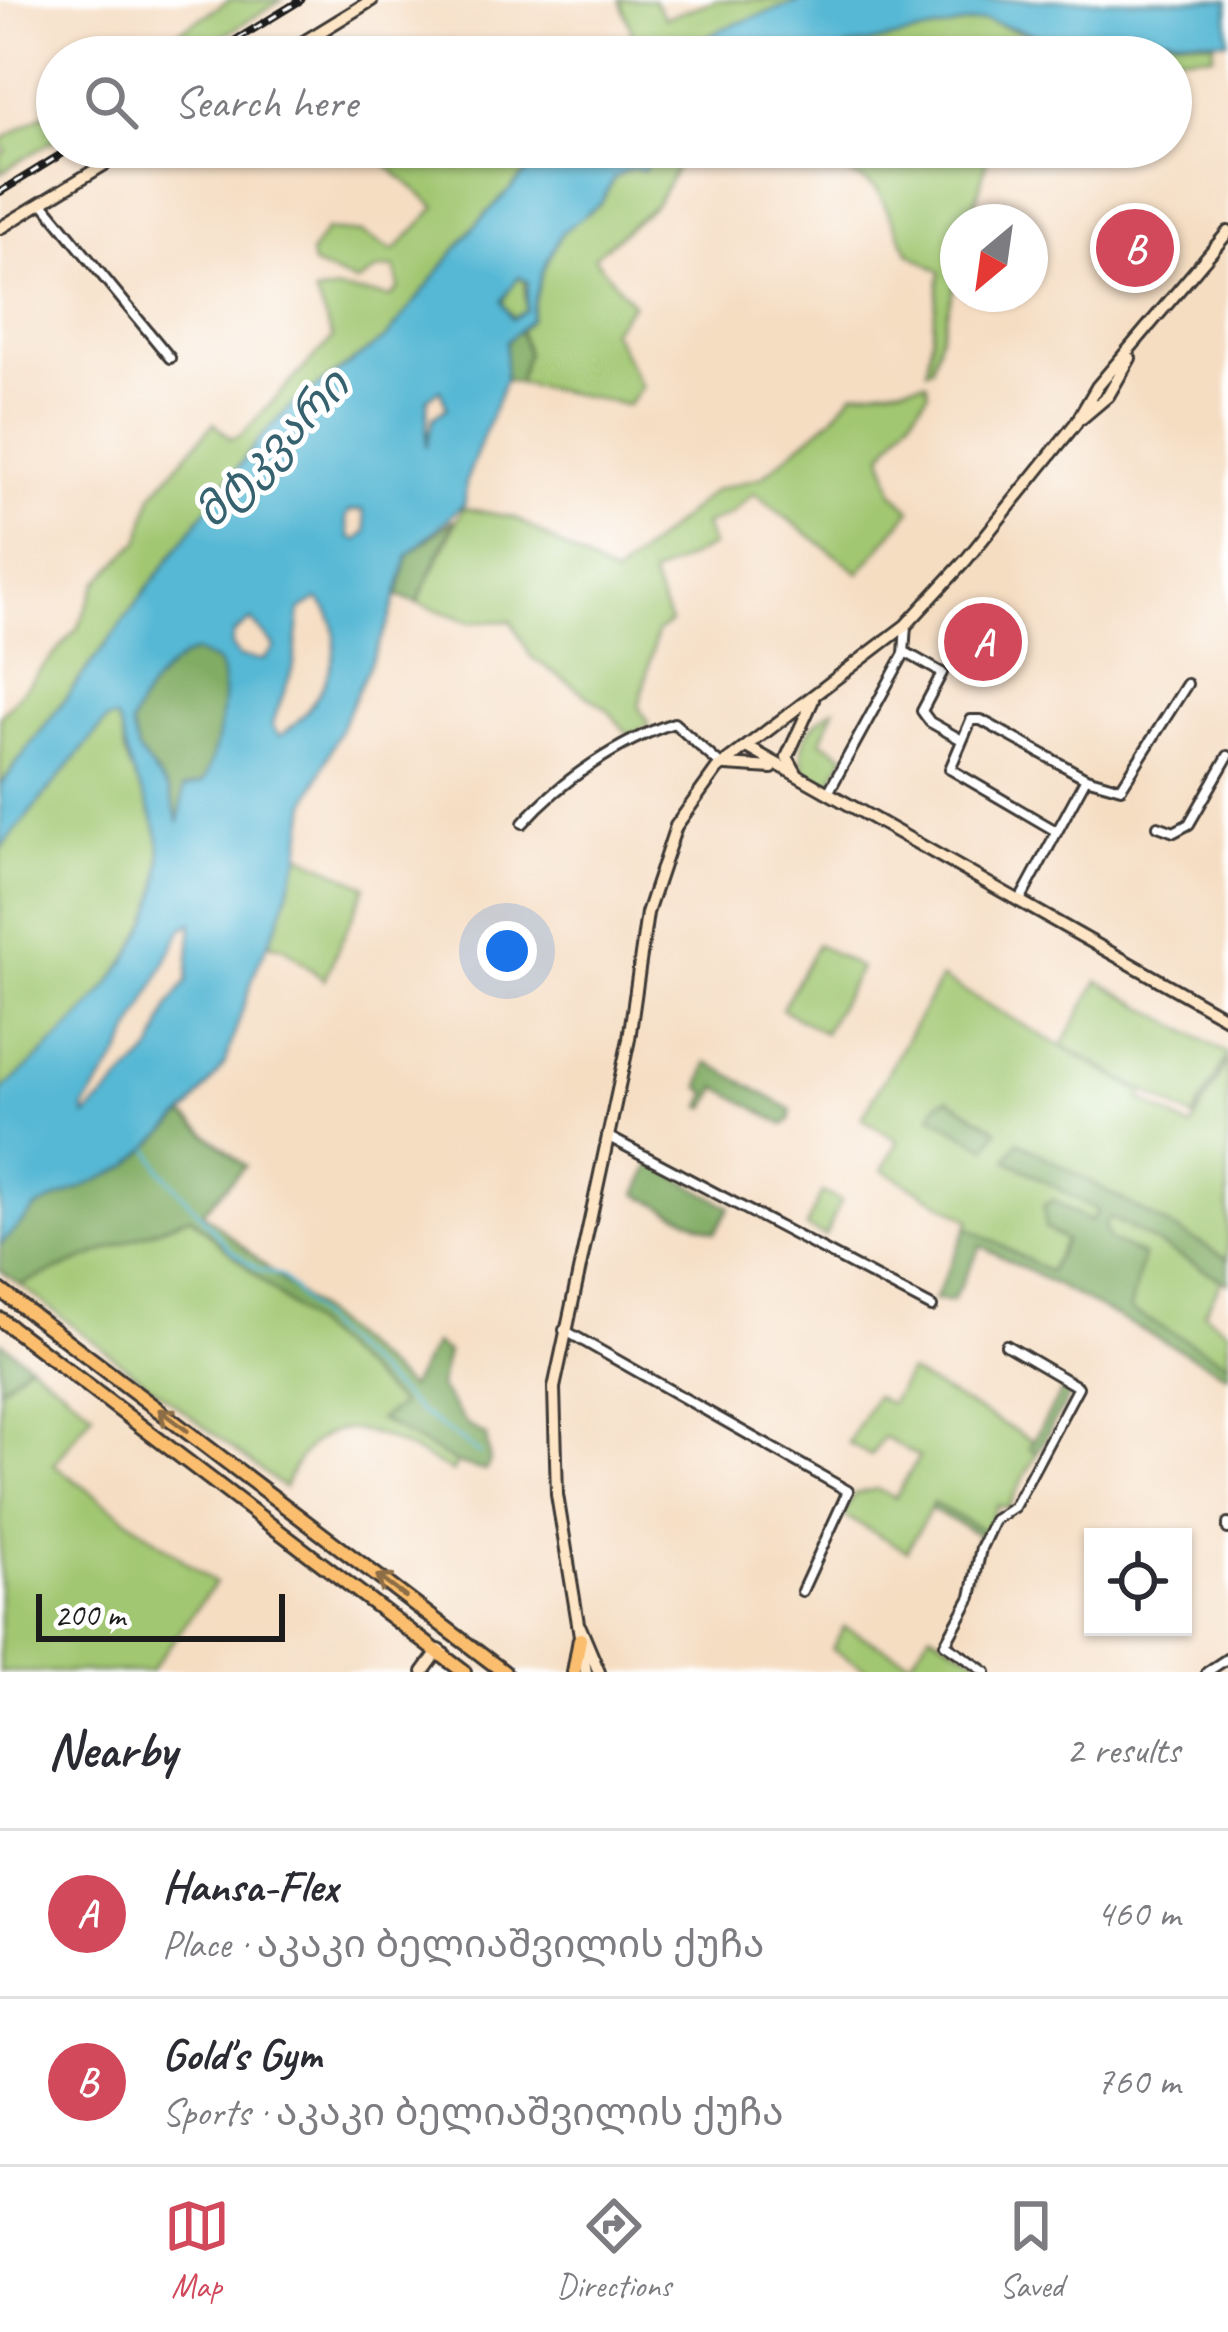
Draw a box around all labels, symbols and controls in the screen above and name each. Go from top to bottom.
search box [36,36,1192,168]
icon: search [78,69,144,135]
text: Search here [174,74,357,131]
pin: B [1096,203,1174,293]
north arrow [940,204,1048,312]
water label: მტკვარი [183,356,363,540]
pin: A [944,597,1022,687]
your location [477,921,537,981]
one-way arrow [157,1407,189,1434]
map controls [1084,1528,1192,1636]
button: locate [1084,1528,1192,1636]
one-way arrow [375,1574,408,1599]
scale bar [36,1588,285,1641]
text: 200 m [54,1594,125,1636]
text: Nearby [48,1718,176,1782]
text: 2 results [1066,1726,1180,1775]
text: Hansa-Flex [162,1858,338,1915]
text: A [77,1889,97,1938]
text: 460 m [1096,1889,1180,1938]
text: Place · აკაკი ბელიაშვილის ქუჩა [162,1920,764,1969]
text: Gold's Gym [162,2026,322,2083]
text: B [77,2057,97,2106]
text: 760 m [1096,2057,1180,2106]
text: Sports · აკაკი ბელიაშვილის ქუჩა [162,2088,784,2137]
tab: Map [164,2193,230,2307]
tab: Directions [557,2193,671,2307]
tab: Saved [998,2193,1064,2307]

